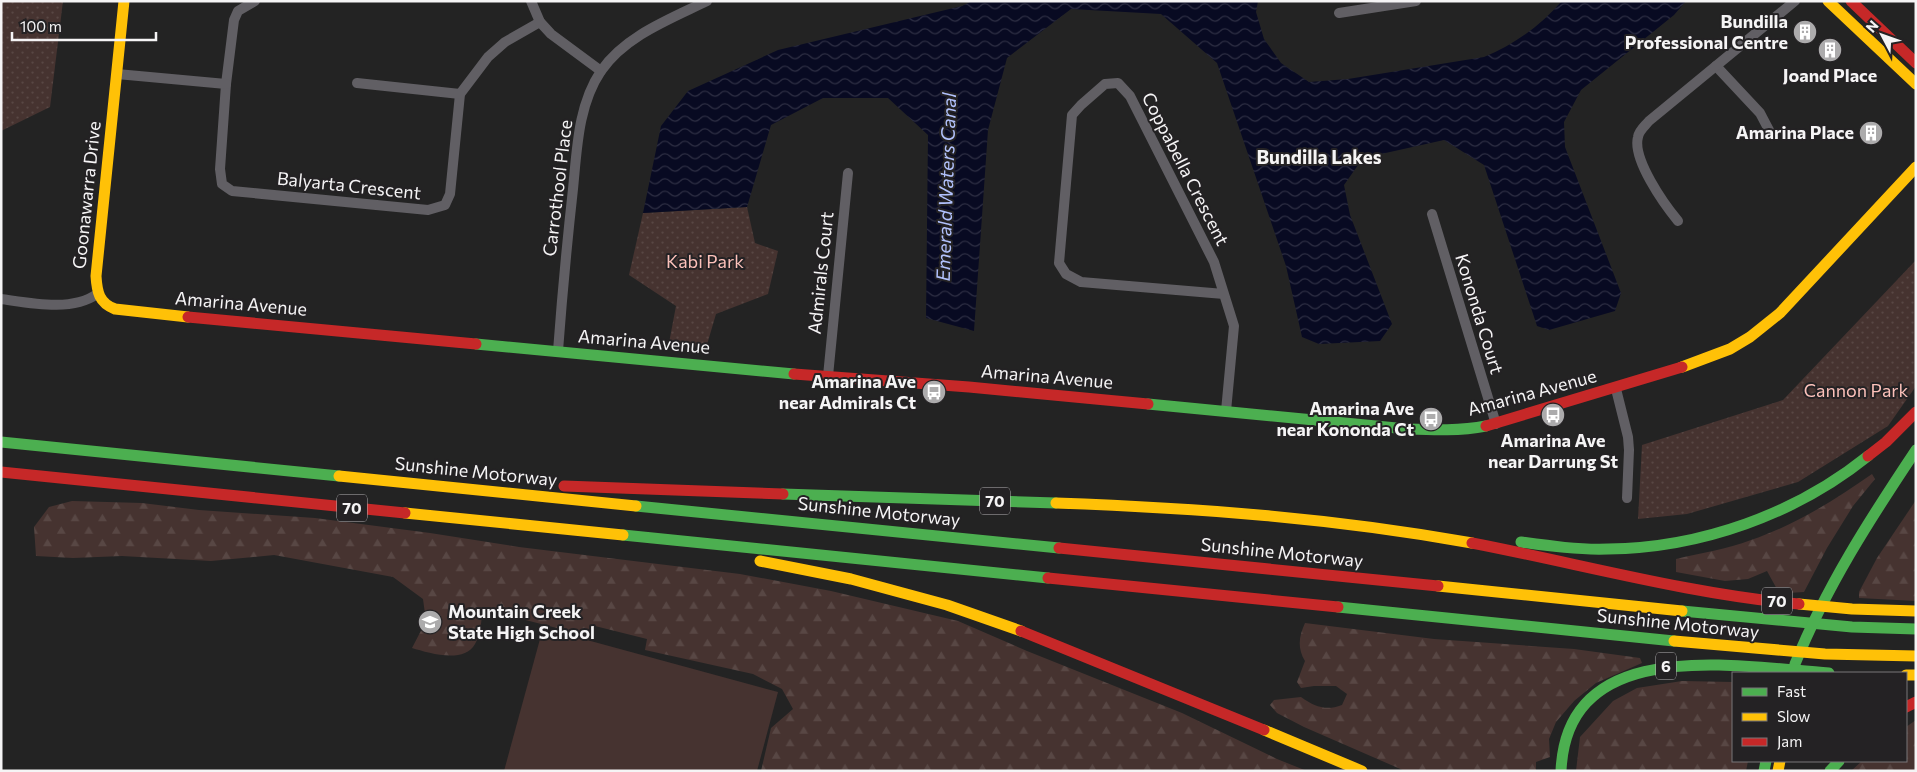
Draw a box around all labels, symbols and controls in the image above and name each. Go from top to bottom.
scale bar [12,10,156,42]
place label: Bundilla Professional Centre [1625,10,1788,53]
north arrow [1857,10,1907,60]
text: 100 m [20,17,62,35]
text: N [1862,17,1882,36]
building icon: Bundilla Professional Centre [1792,19,1818,45]
building icon: Joand Place [1817,37,1843,63]
place label: Joand Place [1783,64,1877,86]
street label: Coppabella Crescent [1138,88,1234,249]
water label: Emerald Waters Canal [931,91,960,282]
street label: Carrothool Place [538,118,576,257]
street label: Goonawarra Drive [67,120,105,270]
building icon: Amarina Place [1858,120,1884,146]
place label: Amarina Place [1736,121,1854,143]
district label: Bundilla Lakes [1256,145,1382,168]
street label: Balyarta Crescent [276,167,422,204]
street label: Admirals Court [803,211,837,335]
park label: Kabi Park [666,250,744,272]
street label: Kononda Court [1451,251,1509,376]
street label: Amarina Avenue [174,286,308,320]
street label: Amarina Avenue [577,324,711,358]
street label: Amarina Avenue [980,359,1114,393]
street label: Amarina Avenue [1465,364,1599,420]
place label: Amarina Ave near Admirals Ct [779,370,916,413]
bus stop icon: Amarina Ave near Admirals Ct [921,379,947,405]
park label: Cannon Park [1804,379,1909,401]
place label: Amarina Ave near Kononda Ct [1276,397,1414,440]
bus stop icon: Amarina Ave near Darrung St [1540,402,1566,428]
bus stop icon: Amarina Ave near Kononda Ct [1418,406,1444,432]
place label: Amarina Ave near Darrung St [1488,429,1618,472]
street label: Sunshine Motorway [394,452,558,490]
road number: 70 [980,488,1010,514]
street label: Sunshine Motorway [797,492,961,530]
road number: 70 [337,494,367,522]
street label: Sunshine Motorway [1200,533,1364,571]
road number: 70 [1762,588,1792,614]
place label: Mountain Creek State High School [448,600,595,643]
street label: Sunshine Motorway [1596,604,1760,642]
school or university icon: Mountain Creek State High School [417,609,443,635]
road number: 6 [1656,652,1676,679]
legend [1732,672,1907,762]
text: Fast [1777,682,1806,700]
text: Slow [1777,707,1810,725]
text: Jam [1777,732,1802,750]

